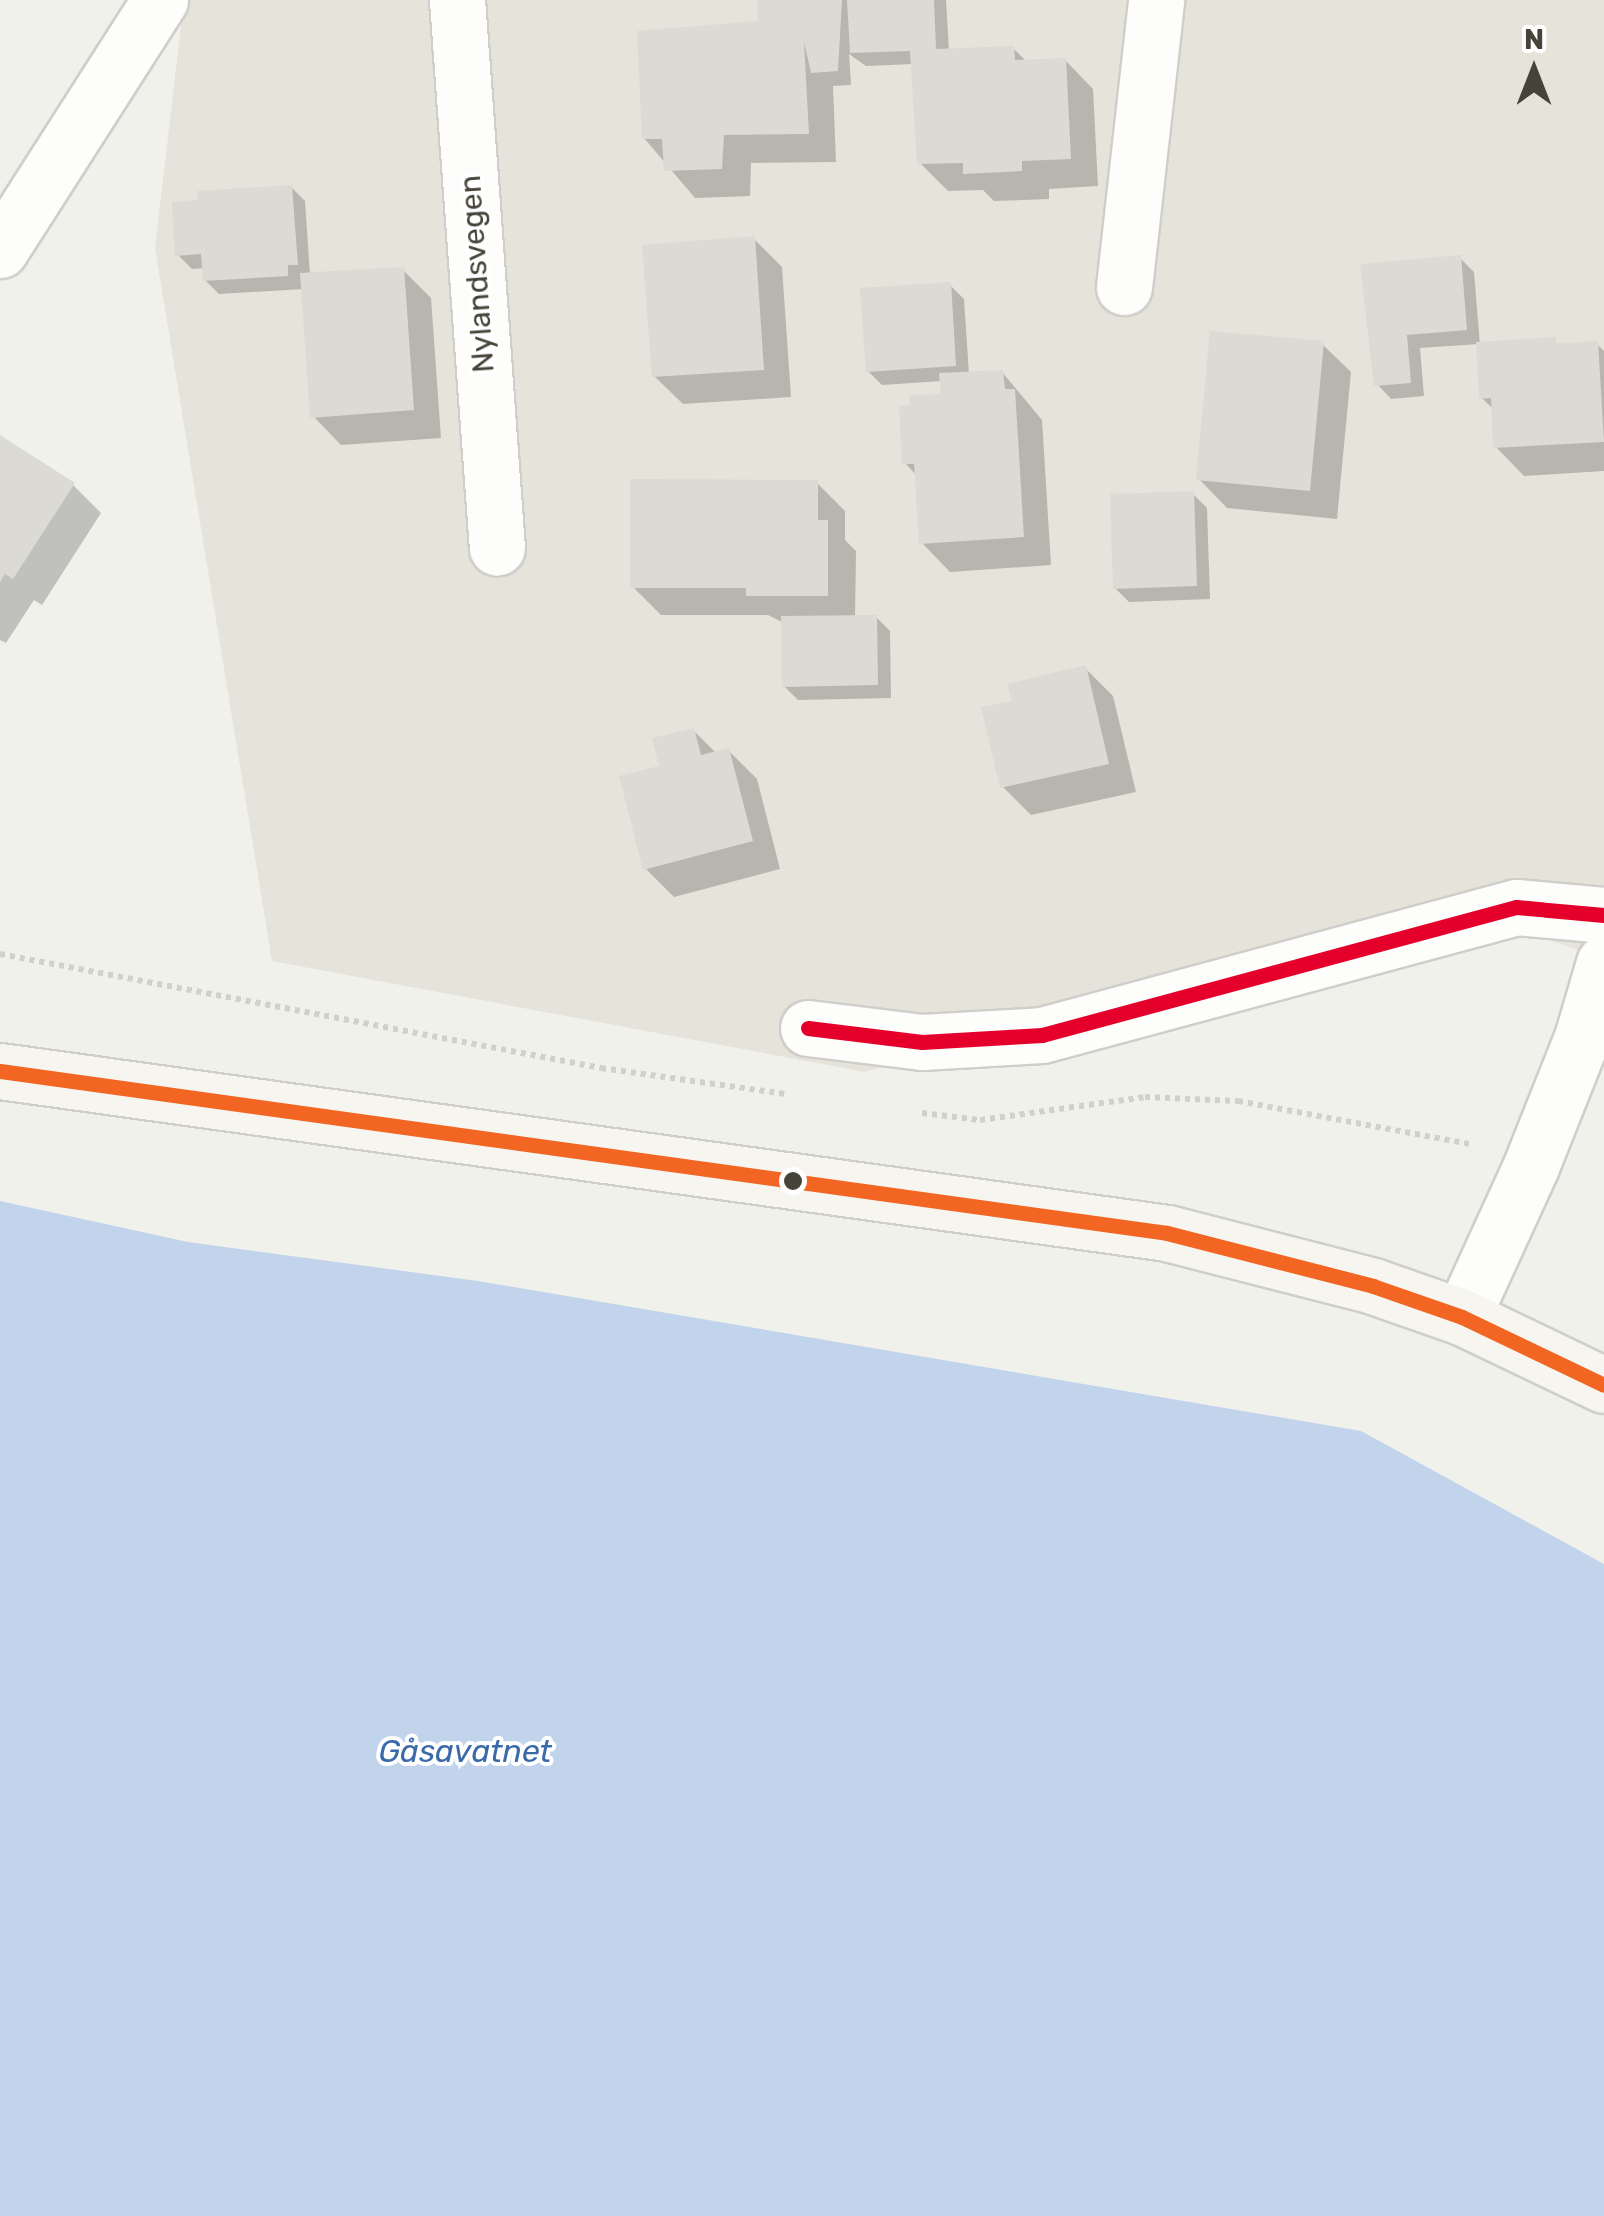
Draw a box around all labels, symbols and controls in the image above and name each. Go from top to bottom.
north arrow [1484,20,1584,120]
text: N [1524,23,1544,56]
street label: Nylandsvegen [452,174,502,374]
unlabelled marker [783,1171,803,1191]
water label: Gåsavatnet [378,1732,552,1770]

